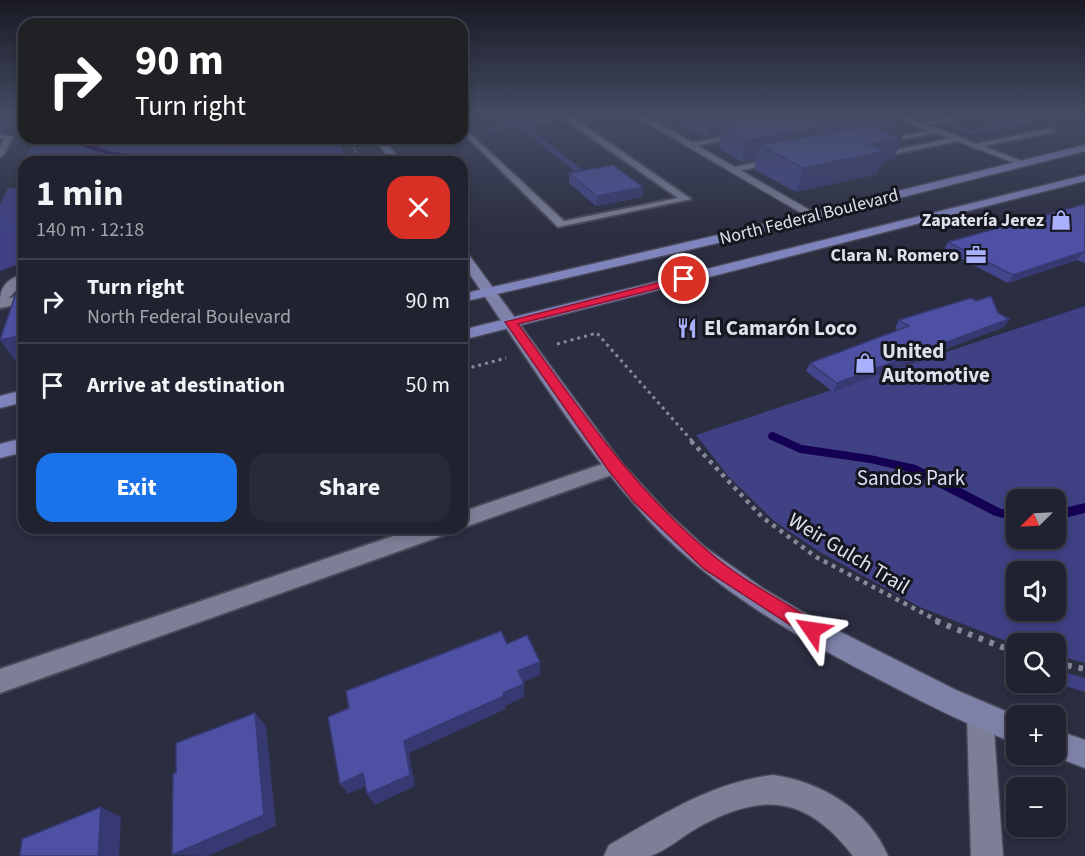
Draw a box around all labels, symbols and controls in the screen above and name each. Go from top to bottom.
text: 90 m [135,31,224,91]
icon: right [36,42,114,120]
text: Turn right [135,87,246,126]
text: 1 min [36,168,124,219]
button: close [387,176,450,239]
street label: North Federal Boulevard [717,183,901,251]
place label: Zapatería Jerez [922,208,1044,233]
shop icon: Zapatería Jerez [1049,208,1073,232]
text: 140 m · 12:18 [36,216,144,244]
place label: Clara N. Romero [831,243,959,268]
office icon: Clara N. Romero [964,243,988,267]
pin [658,253,709,304]
icon: arrive [667,262,700,295]
text: Turn right [87,271,184,303]
icon: right [36,285,69,318]
text: 90 m [405,285,450,317]
text: North Federal Boulevard [87,303,291,331]
place label: El Camarón Loco [704,313,857,343]
restaurant icon: El Camarón Loco [675,316,699,340]
place label: United Automotive [881,336,990,390]
shop icon: United Automotive [853,351,877,375]
icon: arrive [36,369,69,402]
text: Arrive at destination [87,369,285,401]
text: 50 m [405,369,450,401]
button: Exit [36,453,237,522]
button: Share [249,453,450,522]
park label: Sandos Park [857,463,966,493]
north arrow [1006,489,1066,549]
map controls [1006,489,1066,837]
street label: Weir Gulch Trail [783,505,915,601]
button: sound [1006,561,1066,621]
position arrow [780,598,844,662]
button: search [1006,633,1066,693]
button: + [1006,705,1066,765]
button: − [1006,777,1066,837]

